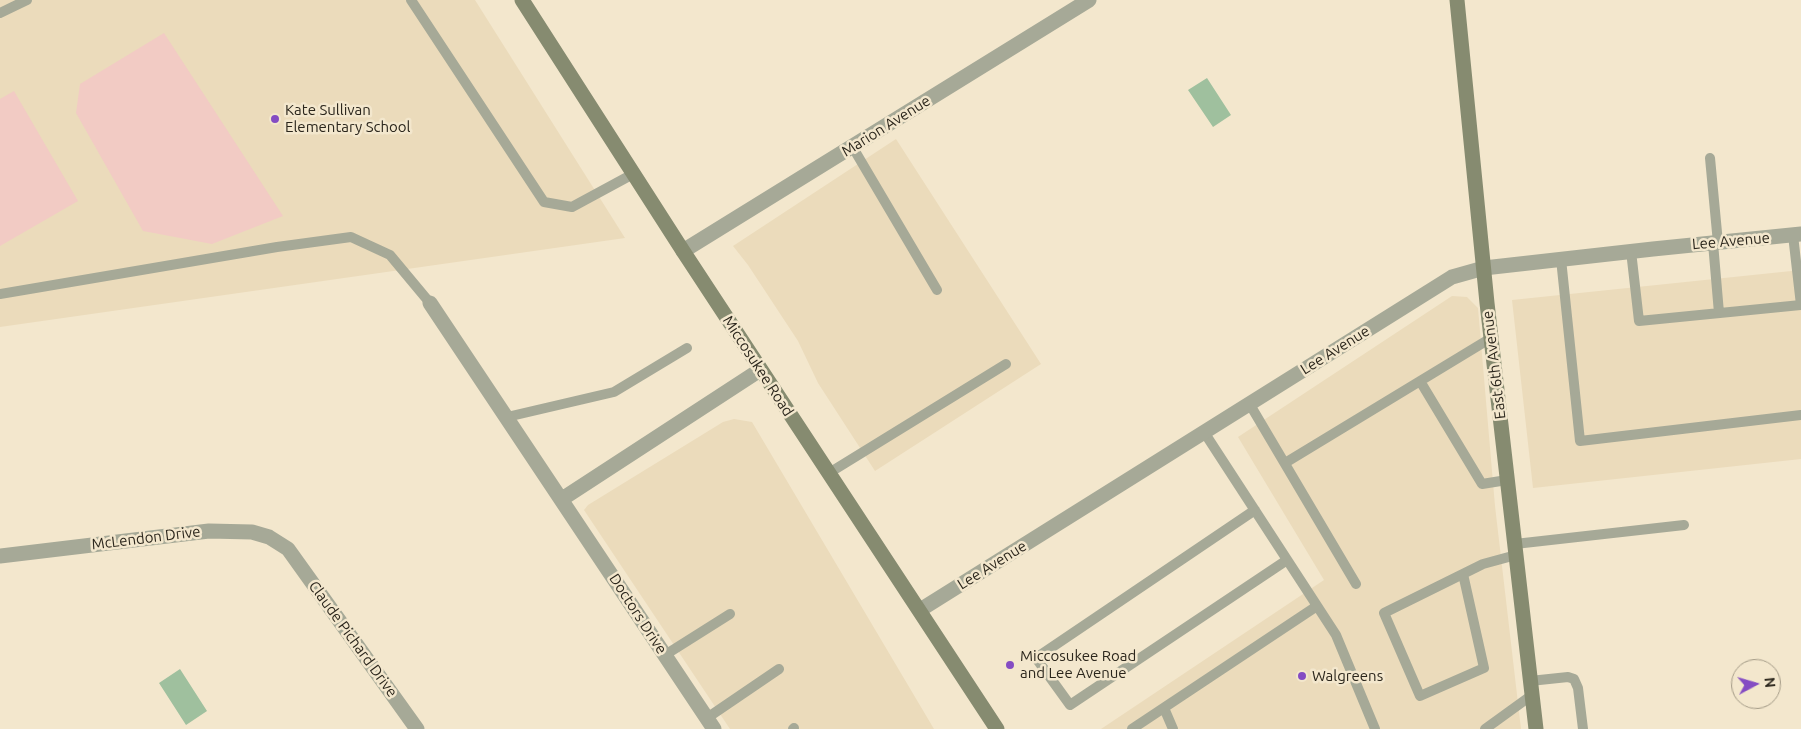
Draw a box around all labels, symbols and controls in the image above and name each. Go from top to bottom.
street label: Marion Avenue [838,92,934,160]
place label: Kate Sullivan Elementary School [285,101,411,136]
marker: Kate Sullivan Elementary School [269,113,281,125]
street label: Lee Avenue [1691,229,1771,253]
street label: East 6th Avenue [1478,310,1510,420]
street label: Miccosukee Road [719,312,797,420]
street label: Lee Avenue [1297,322,1373,378]
street label: McLendon Drive [91,522,201,554]
street label: Lee Avenue [954,537,1030,593]
street label: Doctors Drive [605,570,671,658]
street label: Claude Pichard Drive [305,577,401,701]
place label: Miccosukee Road and Lee Avenue [1020,647,1136,682]
marker: Miccosukee Road and Lee Avenue [1004,659,1016,671]
north arrow [1731,659,1781,709]
place label: Walgreens [1312,667,1383,685]
marker: Walgreens [1296,670,1308,682]
text: N [1761,676,1778,689]

